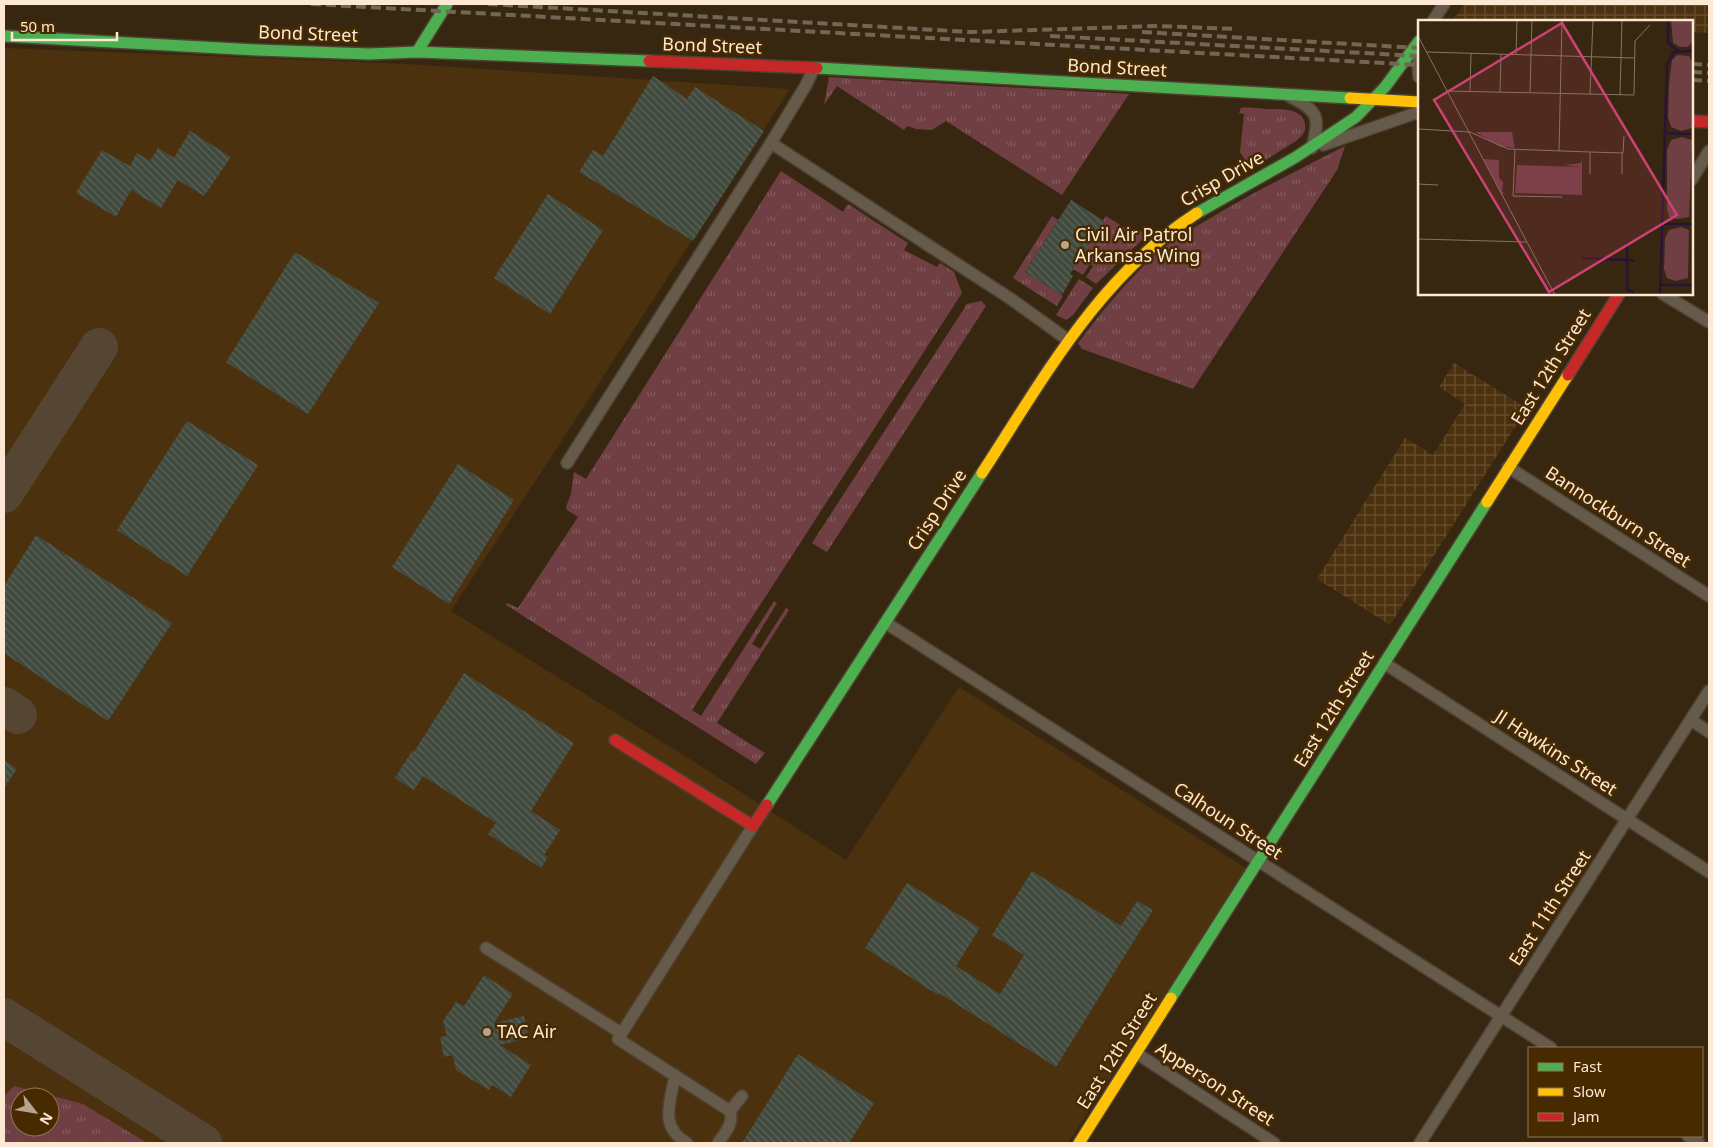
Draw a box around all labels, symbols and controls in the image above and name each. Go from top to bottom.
scale bar [12,10,118,42]
text: 50 m [20,16,55,36]
street label: Bond Street [258,19,359,47]
inset map [1418,20,1693,295]
street label: Bond Street [662,31,763,59]
street label: Bond Street [1067,52,1168,82]
street label: Crisp Drive [1176,145,1267,212]
place label: Civil Air Patrol Arkansas Wing [1075,222,1200,267]
marker: Civil Air Patrol Arkansas Wing [1059,239,1071,251]
street label: East 12th Street [1505,303,1596,429]
street label: Bannockburn Street [1541,460,1696,572]
street label: Crisp Drive [901,464,971,555]
street label: East 12th Street [1288,645,1379,771]
street label: Jl Hawkins Street [1489,703,1623,801]
street label: Calhoun Street [1169,776,1288,865]
street label: East 11th Street [1503,845,1596,970]
street label: East 12th Street [1071,987,1162,1113]
place label: TAC Air [497,1019,557,1043]
marker: TAC Air [481,1026,493,1038]
street label: Apperson Street [1152,1036,1280,1131]
legend [1528,1047,1703,1137]
text: Fast [1573,1056,1602,1076]
text: Slow [1573,1081,1606,1101]
north arrow [10,1087,60,1137]
text: Jam [1571,1106,1600,1126]
text: N [35,1109,58,1129]

